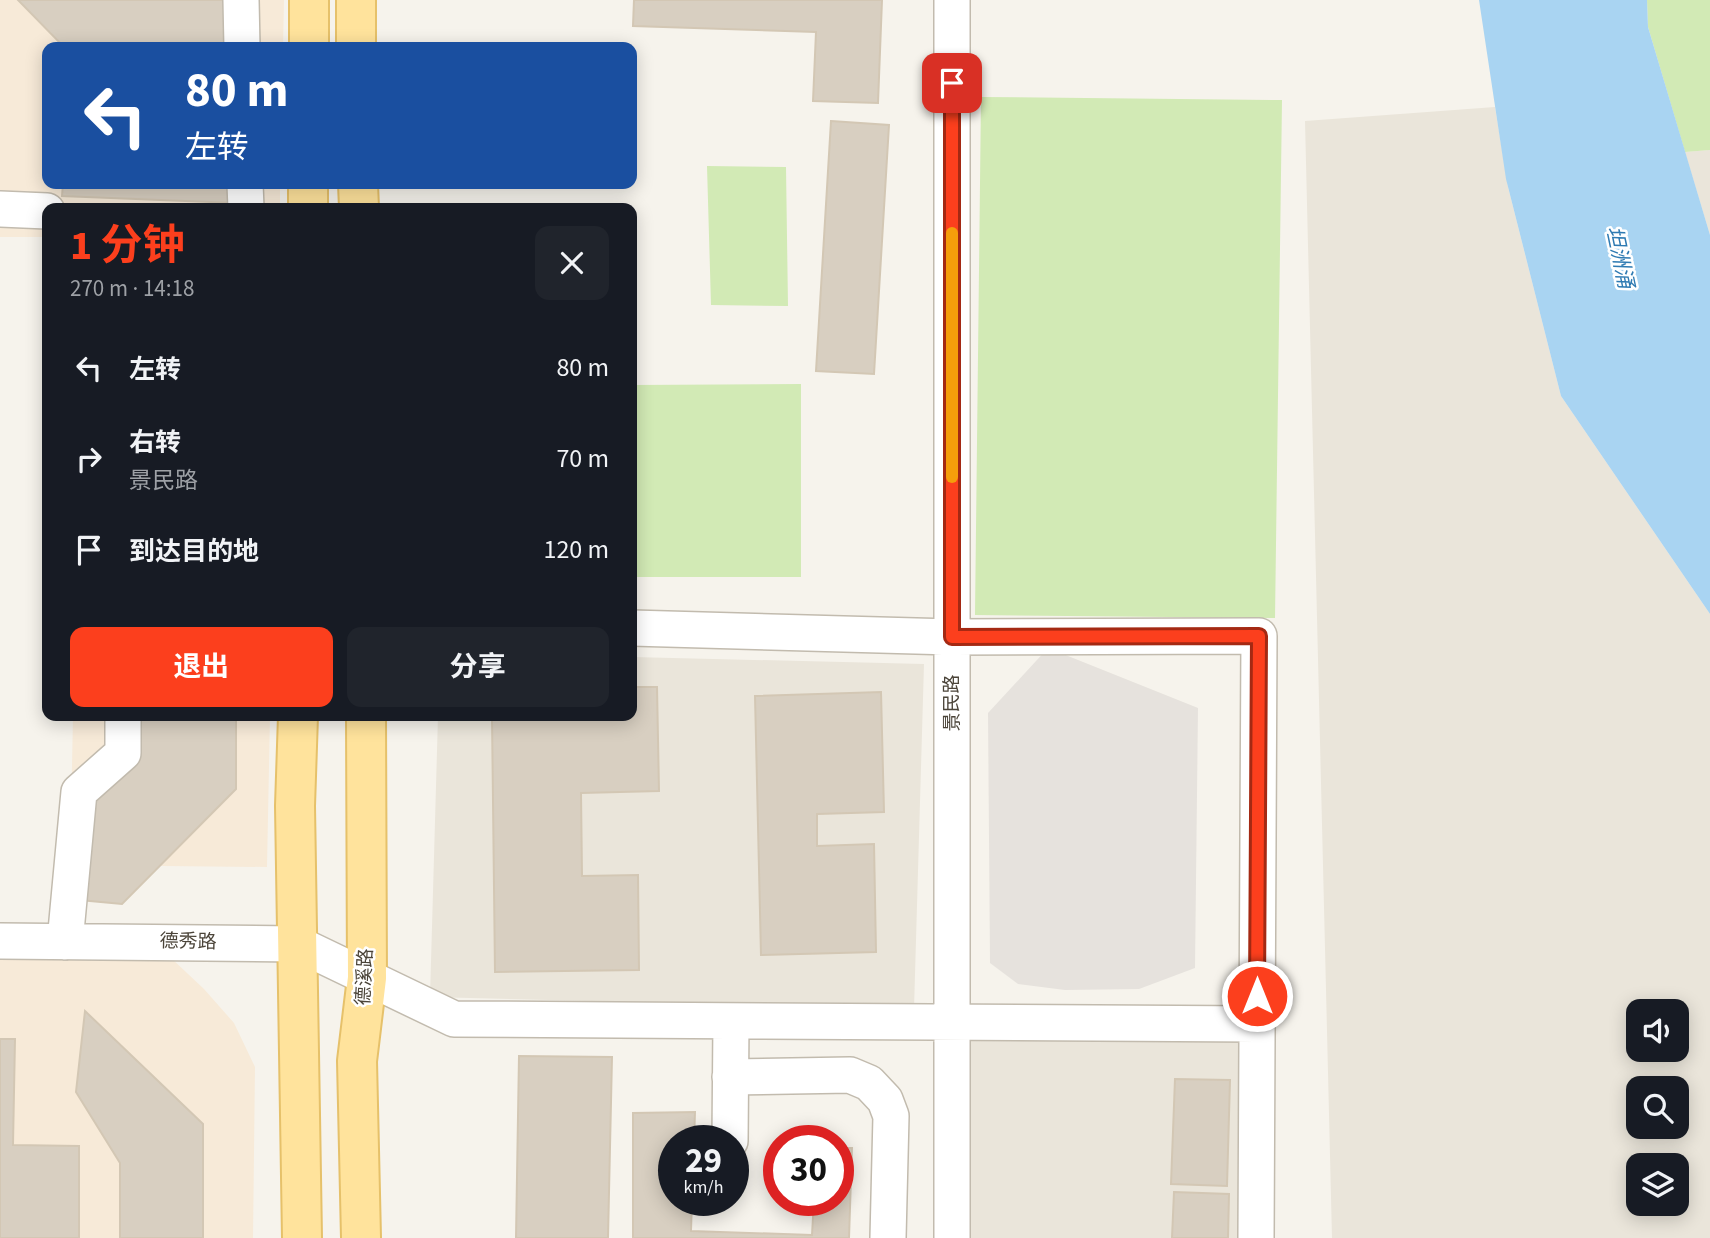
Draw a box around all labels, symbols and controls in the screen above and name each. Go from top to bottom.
pin [922,53,982,113]
text: 80 m [185,56,289,126]
icon: arrive [933,64,971,102]
icon: left [70,70,161,161]
text: 左转 [185,125,249,171]
text: 1 分钟 [70,216,185,276]
water label: 坦洲涌 [1599,223,1642,293]
button: close [535,226,609,300]
text: 270 m · 14:18 [70,272,194,305]
icon: left [70,349,108,387]
text: 80 m [556,349,609,386]
text: 左转 [129,351,181,388]
text: 右转 [129,424,181,461]
icon: right [70,440,108,478]
text: 70 m [556,440,609,477]
text: 景民路 [129,464,198,497]
icon: arrive [70,531,108,569]
text: 120 m [543,531,609,568]
text: 到达目的地 [129,533,259,570]
button: 退出 [70,627,333,707]
button: 分享 [347,627,609,707]
street label: 景民路 [939,674,966,732]
street label: 德秀路 [159,928,217,956]
street label: 德溪路 [350,948,380,1006]
position arrow [1220,959,1294,1033]
map controls [1626,999,1689,1216]
button: sound [1626,999,1689,1062]
button: search [1626,1076,1689,1139]
speed limit sign: 30 [763,1125,854,1216]
text: 29 [685,1136,722,1186]
button: layers [1626,1153,1689,1216]
text: km/h [684,1175,723,1200]

